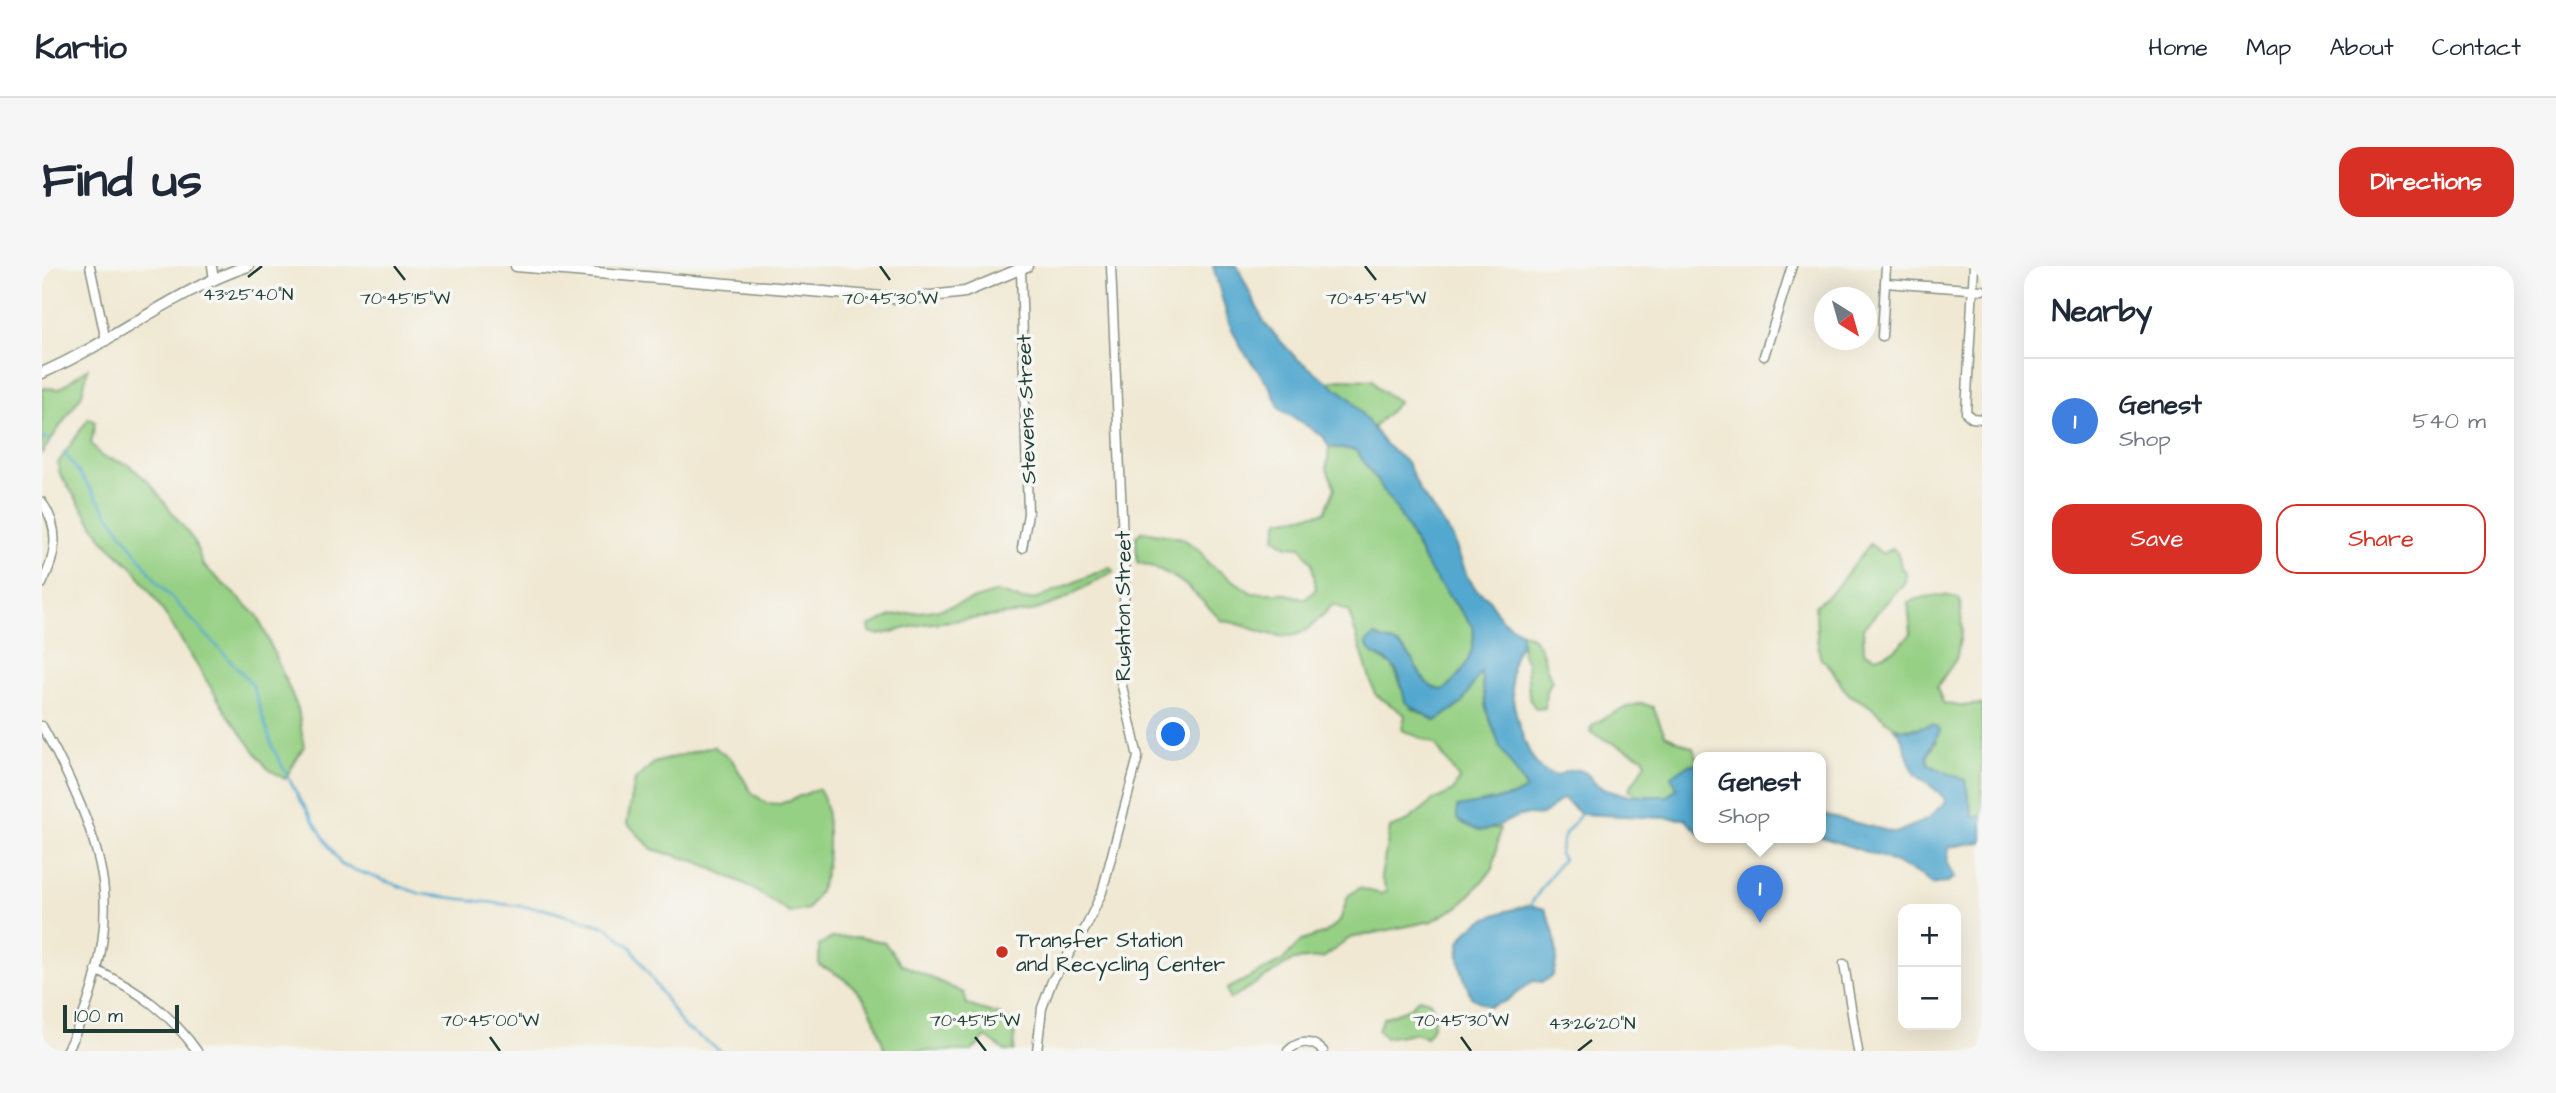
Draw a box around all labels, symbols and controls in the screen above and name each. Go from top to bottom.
text: Kartio [35,25,127,71]
text: Home [2148,31,2208,65]
text: Map [2246,31,2291,65]
text: About [2329,31,2394,65]
text: Contact [2432,31,2521,65]
button: Directions [2339,147,2514,217]
text: Find us [42,148,202,216]
text: 43°25'40"N [203,282,293,307]
text: 70°45'15"W [360,286,450,311]
text: 70°45'30"W [842,286,938,311]
text: 70°45'45"W [1326,286,1426,311]
north arrow [1814,287,1877,350]
text: Nearby [2052,291,2152,333]
street label: Stevens Street [1009,333,1044,484]
text: Genest [2119,387,2202,423]
text: 1 [2074,405,2076,437]
text: 540 m [2412,405,2486,437]
text: Shop [2119,423,2171,455]
button: Save [2052,504,2262,574]
button: Share [2276,504,2486,574]
street label: Rushton Street [1109,530,1138,681]
your location [1156,717,1190,751]
popup [1693,752,1826,843]
text: Genest [1718,764,1801,800]
text: Shop [1718,800,1770,832]
pin: 1 [1737,865,1783,923]
map controls [1898,904,1961,1030]
button: + [1898,904,1961,967]
place label: Transfer Station and Recycling Center [1016,926,1226,981]
marker: Transfer Station and Recycling Center [994,944,1010,960]
button: − [1898,967,1961,1030]
scale bar [63,1002,178,1034]
text: 100 m [74,1003,123,1030]
text: 70°45'00"W [441,1008,539,1033]
text: 70°45'15"W [930,1008,1020,1033]
text: 70°45'30"W [1413,1008,1509,1033]
text: 43°26'20"N [1548,1011,1636,1036]

